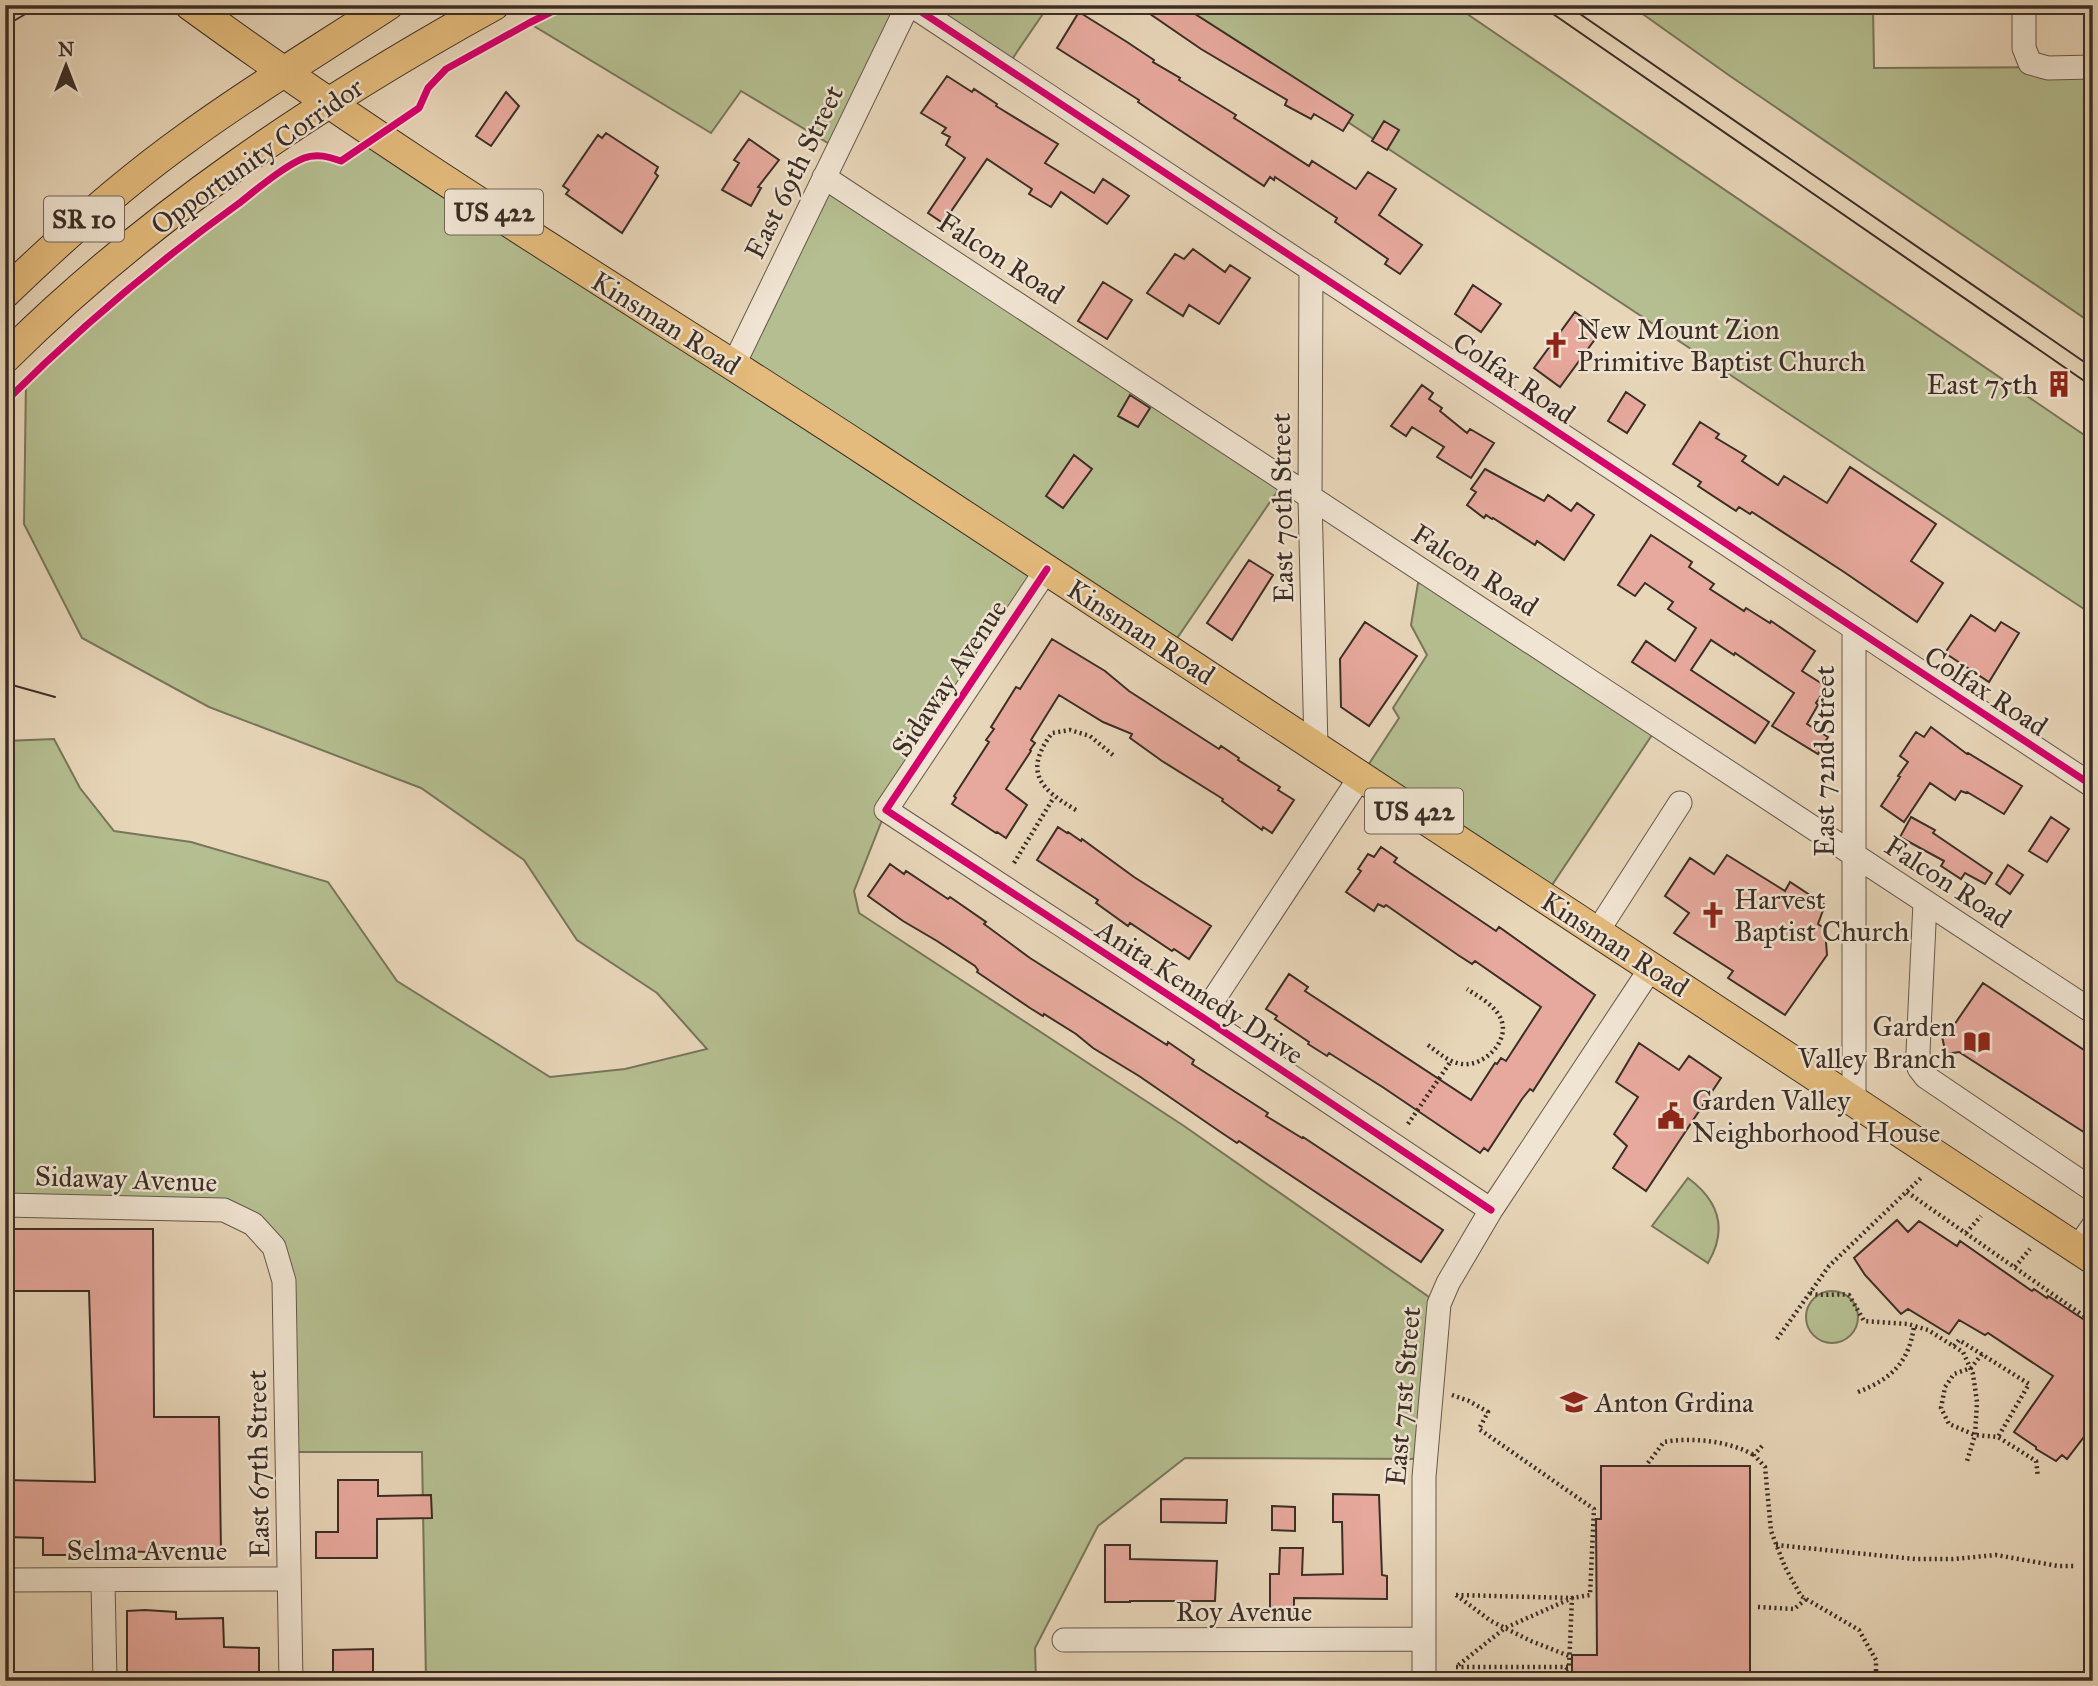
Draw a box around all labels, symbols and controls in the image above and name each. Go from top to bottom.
north arrow [32,32,102,102]
text: N [58,38,74,61]
street label: Opportunity Corridor [144,69,370,242]
street label: East 69th Street [737,80,851,264]
road number: US 422 [445,190,543,234]
road number: SR 10 [44,196,124,242]
street label: Falcon Road [931,204,1071,312]
street label: Kinsman Road [585,263,747,383]
place label: New Mount Zion Primitive Baptist Church [1577,312,1866,379]
street label: Colfax Road [1446,324,1582,432]
church icon: New Mount Zion Primitive Baptist Church [1541,330,1571,360]
place label: East 75th [1927,367,2038,402]
building icon: East 75th [2044,369,2074,399]
street label: East 70th Street [1263,412,1301,603]
street label: Falcon Road [1405,516,1545,624]
street label: Kinsman Road [1061,571,1221,693]
street label: Sidaway Avenue [884,593,1014,763]
street label: Colfax Road [1918,638,2054,744]
street label: East 72nd Street [1807,665,1842,857]
road number: US 422 [1365,789,1463,834]
street label: Falcon Road [1878,828,2018,936]
place label: Harvest Baptist Church [1734,882,1910,949]
street label: Kinsman Road [1535,883,1695,1005]
church icon: Harvest Baptist Church [1698,900,1728,930]
street label: Anita Kennedy Drive [1089,911,1310,1072]
place label: Garden Valley Branch [1797,1009,1956,1076]
library icon: Garden Valley Branch [1962,1027,1992,1057]
place label: Garden Valley Neighborhood House [1692,1083,1940,1150]
public building icon: Garden Valley Neighborhood House [1656,1101,1686,1131]
street label: Sidaway Avenue [34,1158,218,1200]
street label: East 71st Street [1378,1305,1428,1487]
street label: East 67th Street [239,1369,277,1558]
place label: Anton Grdina [1594,1385,1754,1420]
school or university icon: Anton Grdina [1559,1387,1589,1417]
street label: Selma Avenue [67,1533,227,1568]
street label: Roy Avenue [1176,1594,1312,1629]

